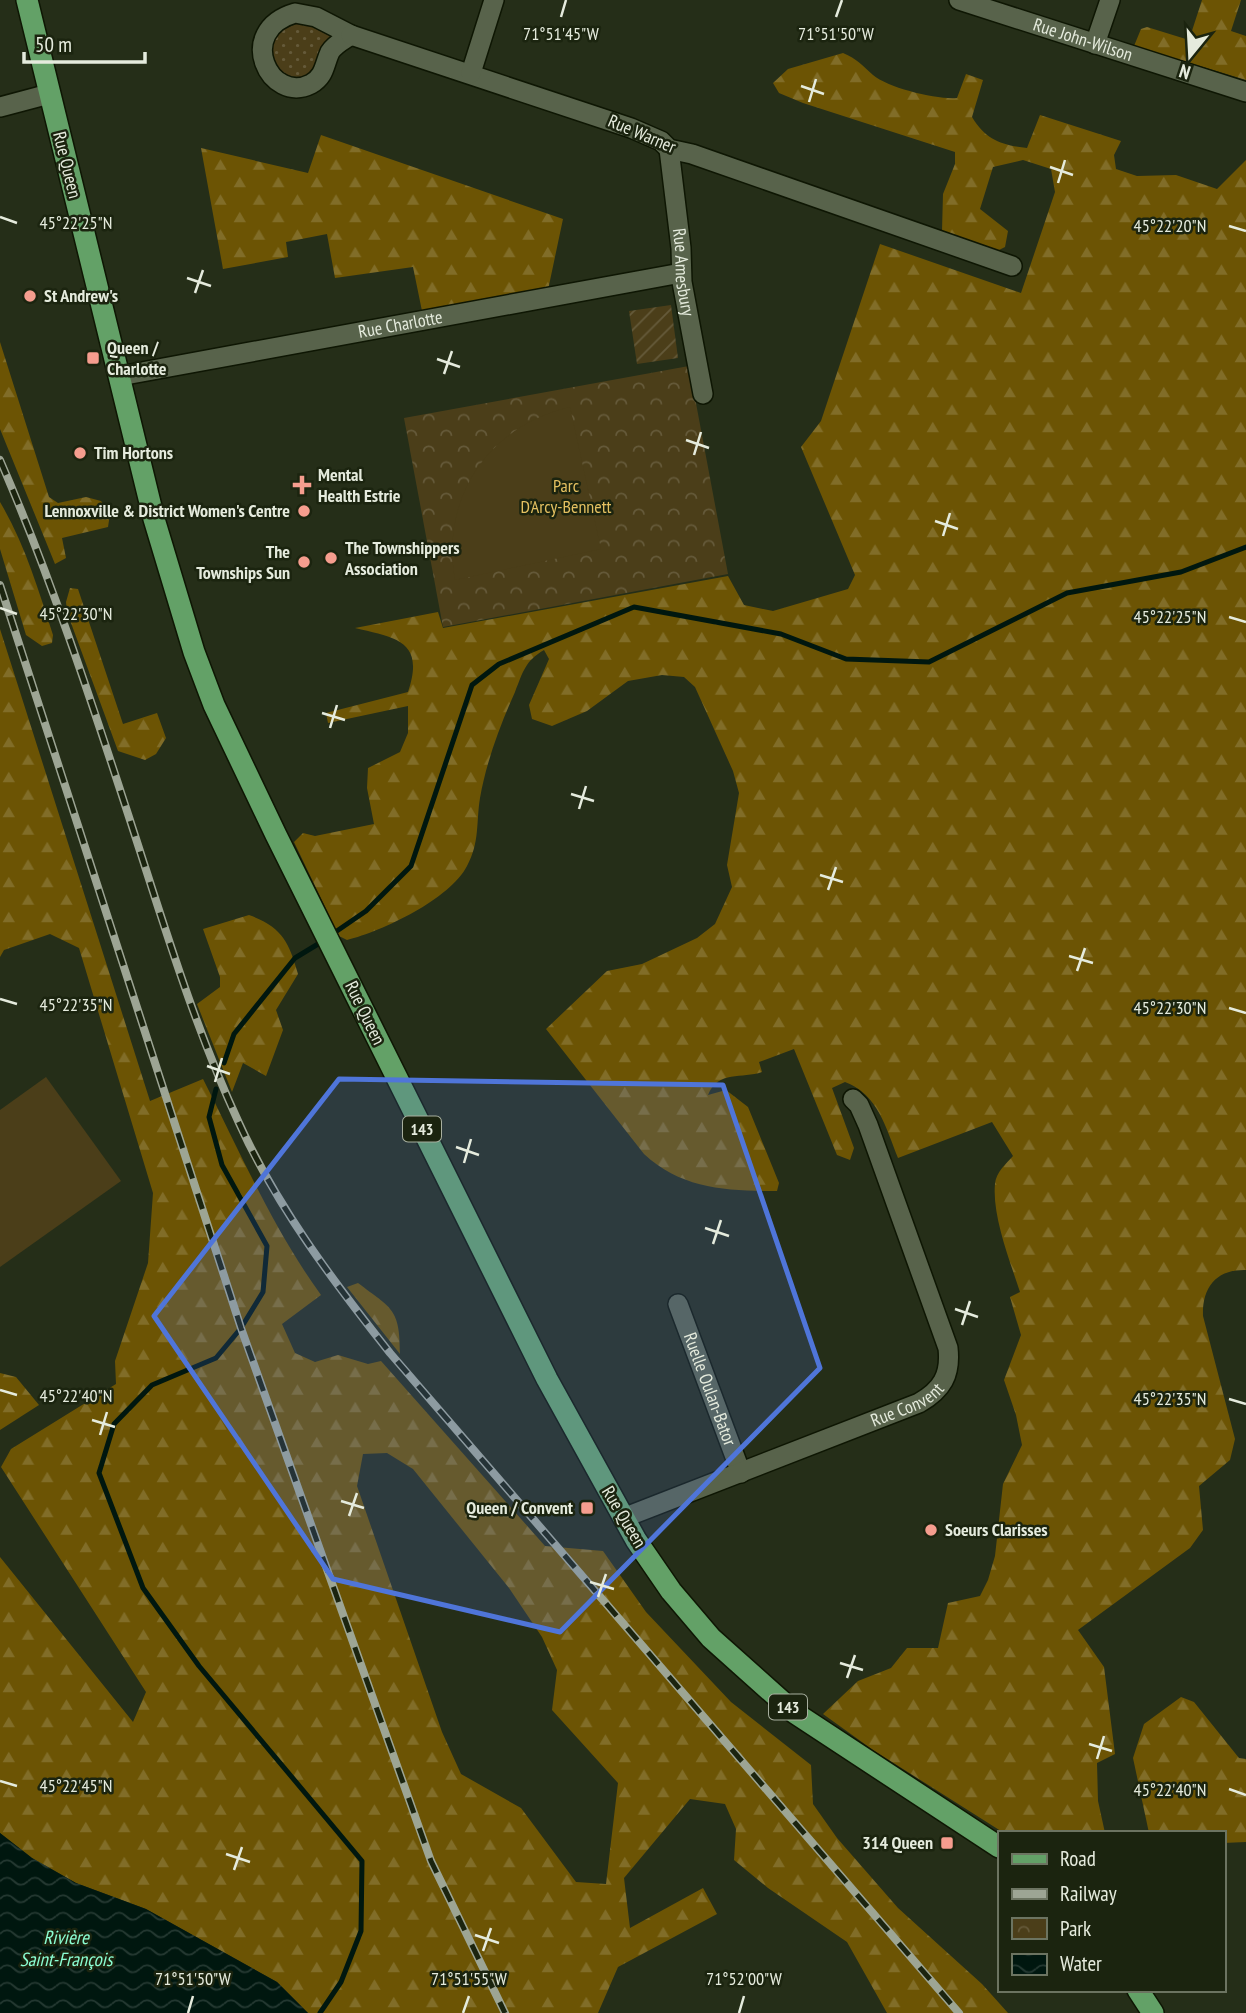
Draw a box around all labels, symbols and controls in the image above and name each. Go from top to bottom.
street label: Rue John-Wilson [1030,13,1135,66]
scale bar [24,21,145,65]
north arrow [1155,21,1225,91]
text: 71°51'45"W [523,22,599,45]
text: 71°51'50"W [798,22,874,45]
text: 50 m [35,31,72,58]
text: N [1176,59,1193,85]
street label: Rue Warner [605,109,680,158]
street label: Rue Queen [48,129,87,201]
text: 45°22'25"N [40,211,112,234]
text: 45°22'20"N [1134,214,1206,237]
street label: Rue Amesbury [668,227,700,318]
place label: St Andrew's [44,284,118,307]
marker: St Andrew's [22,288,38,304]
street label: Rue Charlotte [356,305,444,343]
place label: Queen / Charlotte [107,336,167,380]
marker: Queen / Charlotte [85,350,101,366]
place label: Tim Hortons [94,441,173,464]
marker: Tim Hortons [72,445,88,461]
place label: Mental Health Estrie [318,463,401,507]
park label: Parc D'Arcy-Bennett [520,474,612,518]
marker: Mental Health Estrie [292,475,312,495]
place label: Lennoxville & District Women's Centre [44,499,290,522]
marker: Lennoxville & District Women's Centre [296,503,312,519]
place label: The Townshippers Association [344,536,460,580]
place label: The Townships Sun [196,540,290,584]
marker: The Townshippers Association [323,550,339,566]
marker: The Townships Sun [296,554,312,570]
text: 45°22'30"N [40,602,112,625]
text: 45°22'25"N [1134,605,1206,628]
street label: Rue Queen [340,977,391,1048]
text: 45°22'35"N [40,993,112,1016]
text: 45°22'30"N [1134,996,1206,1019]
road number: 143 [403,1116,441,1142]
street label: Ruelle Oulan-Bator [679,1329,742,1449]
street label: Rue Convent [867,1378,949,1432]
text: 45°22'40"N [40,1384,112,1407]
text: 45°22'35"N [1134,1387,1206,1410]
street label: Rue Queen [597,1482,652,1552]
place label: Queen / Convent [466,1496,574,1519]
marker: Queen / Convent [579,1500,595,1516]
place label: Soeurs Clarisses [945,1518,1048,1541]
marker: Soeurs Clarisses [923,1522,939,1538]
road number: 143 [769,1694,807,1720]
text: 45°22'45"N [40,1774,112,1797]
text: 45°22'40"N [1134,1778,1206,1801]
place label: 314 Queen [862,1831,933,1854]
legend [998,1831,1225,1992]
marker: 314 Queen [939,1835,955,1851]
text: Road [1060,1845,1096,1872]
text: Railway [1060,1880,1117,1907]
text: Park [1060,1915,1091,1942]
water label: Rivière Saint-François [20,1925,114,1971]
text: Water [1060,1950,1102,1977]
text: 71°51'50"W [155,1967,231,1990]
text: 71°51'55"W [431,1967,507,1990]
text: 71°52'00"W [706,1967,782,1990]

